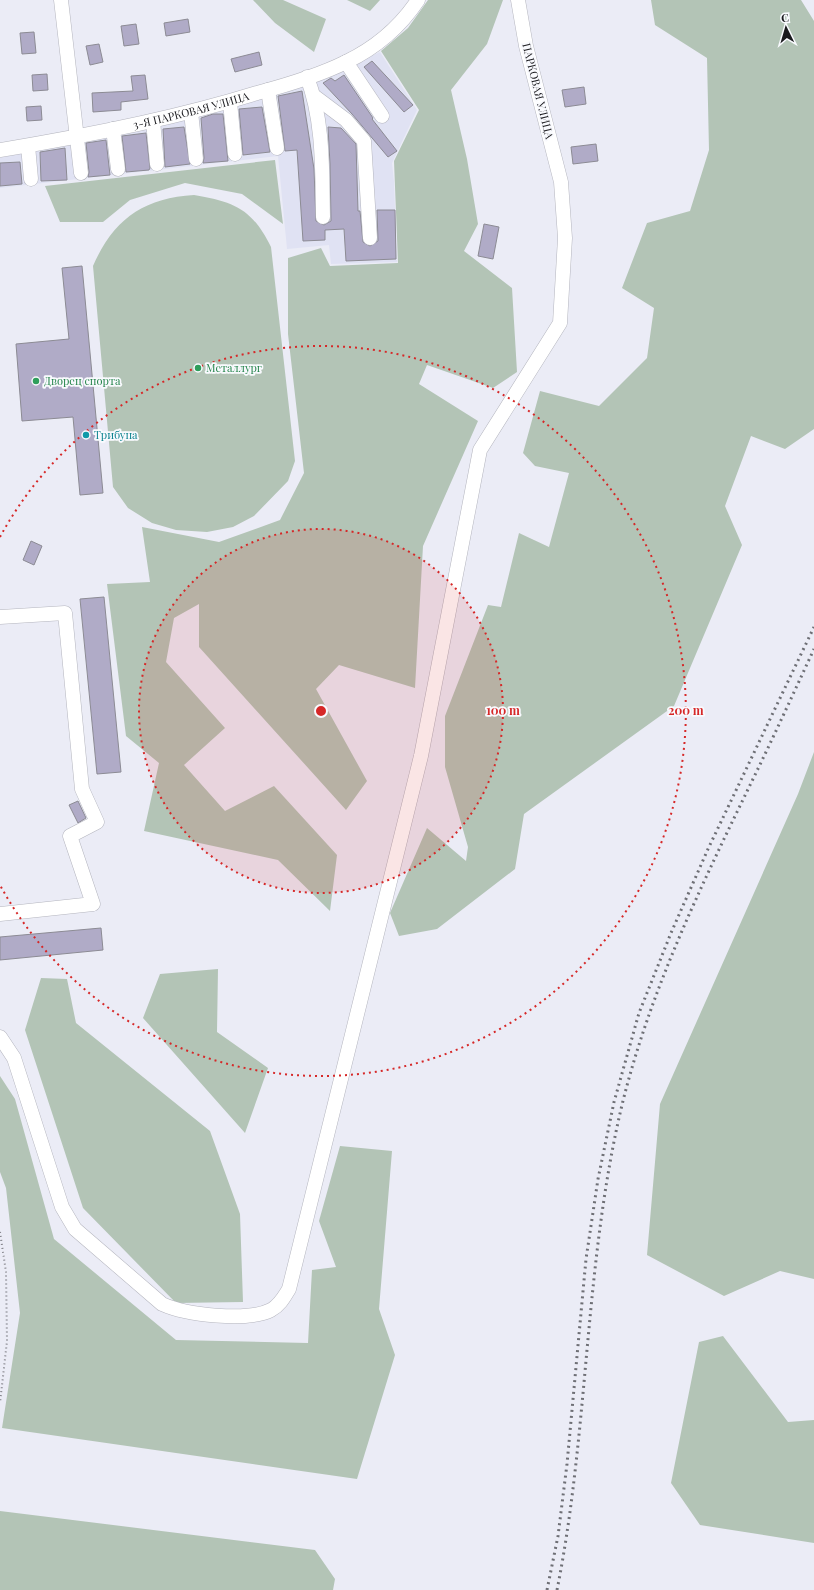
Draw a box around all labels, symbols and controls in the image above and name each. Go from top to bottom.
north arrow [766,8,806,48]
text: С [781,10,790,25]
street label: ПАРКОВАЯ УЛИЦА [519,41,558,140]
street label: 3-Я ПАРКОВАЯ УЛИЦА [132,88,250,132]
place label: Металлург [206,360,262,375]
marker: Металлург [193,363,203,373]
place label: Дворец спорта [44,373,121,388]
marker: Дворец спорта [31,376,41,386]
place label: Трибуна [94,427,138,442]
marker: Трибуна [81,430,91,440]
text: 100 m [486,702,520,718]
text: 200 m [668,702,704,718]
centre of rings [314,704,328,718]

